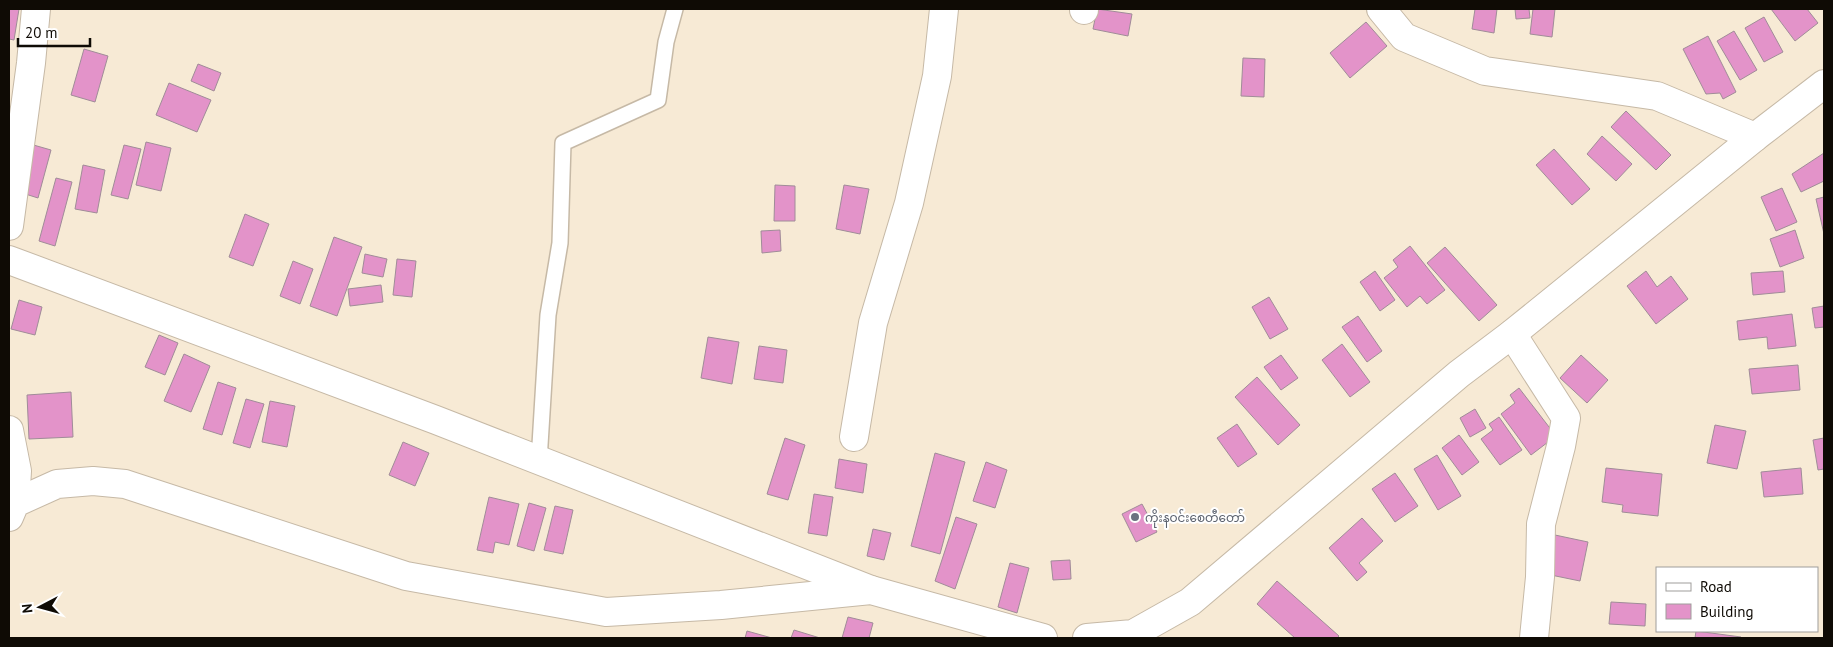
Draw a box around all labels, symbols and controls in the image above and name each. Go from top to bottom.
scale bar [18,15,90,47]
text: 20 m [25,23,58,42]
place label: ကိုးနဝင်းစေတီတော် [1145,509,1245,528]
marker: ကိုးနဝင်းစေတီတော် [1129,511,1141,523]
legend [1656,567,1818,632]
text: Road [1700,577,1732,596]
north arrow [15,582,65,632]
text: Building [1700,602,1754,621]
text: N [18,603,37,614]

